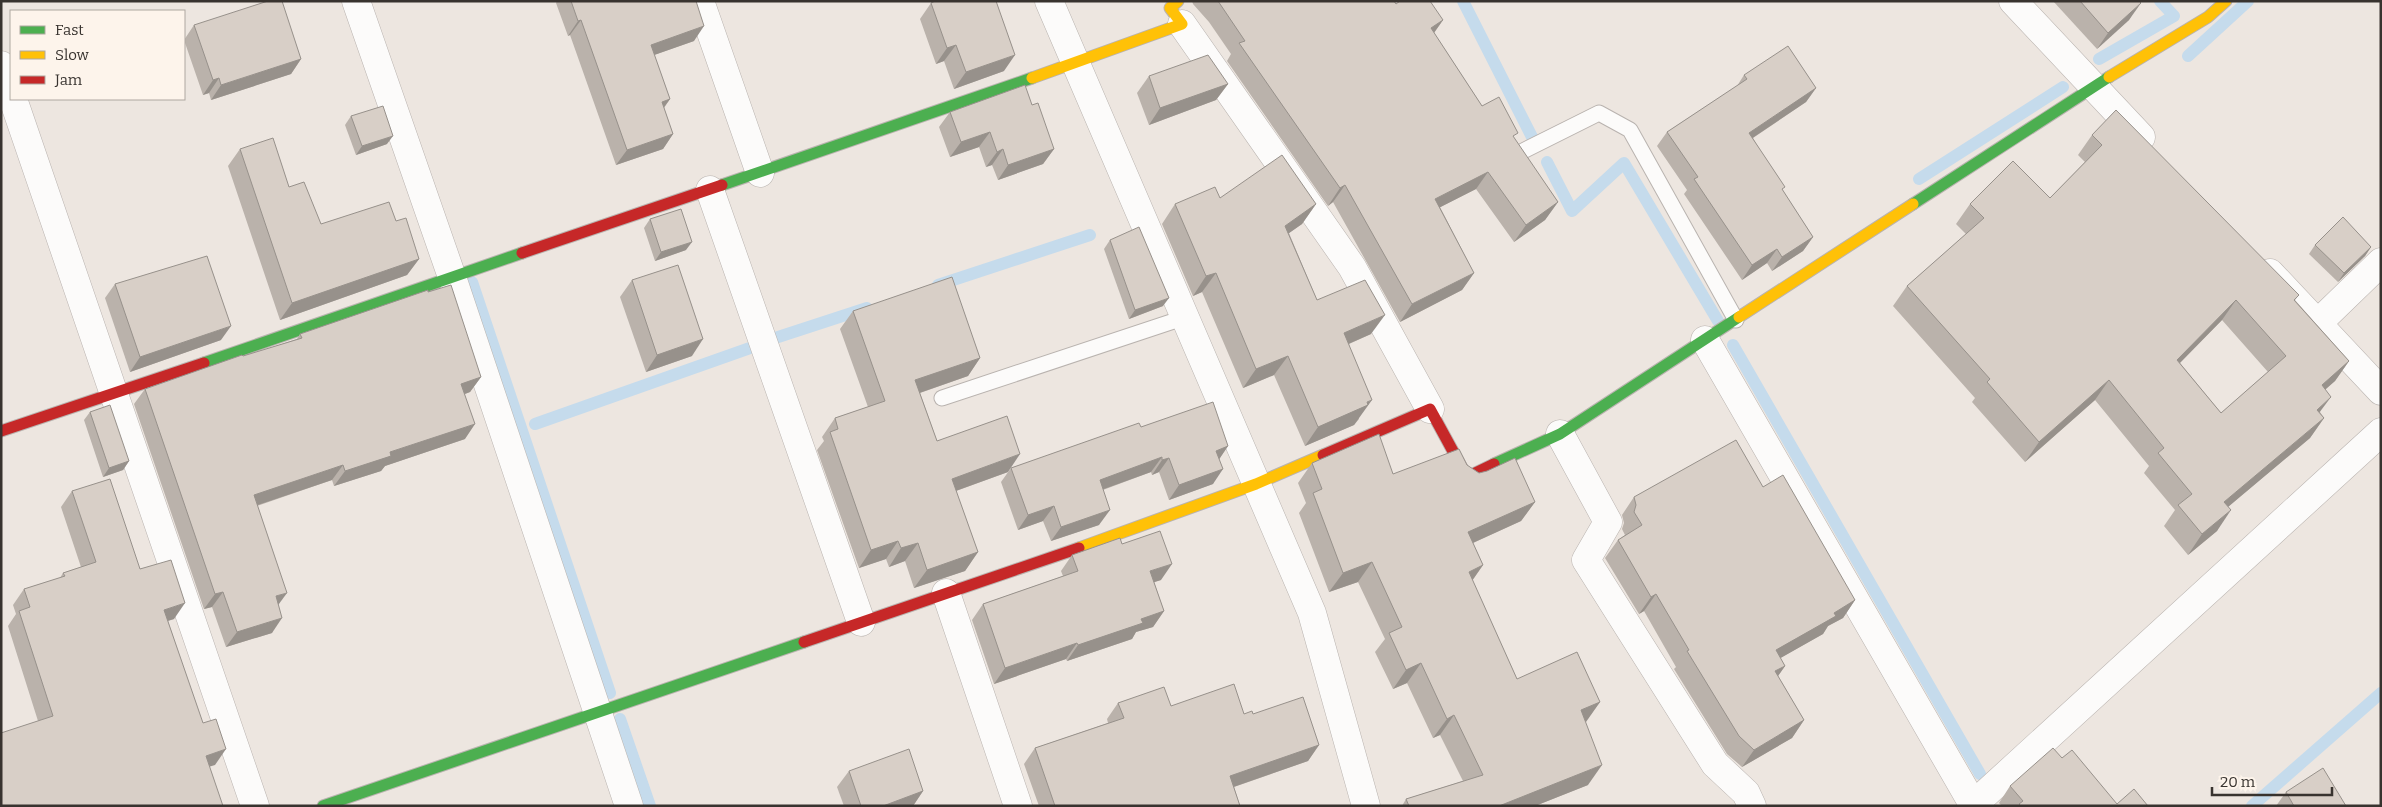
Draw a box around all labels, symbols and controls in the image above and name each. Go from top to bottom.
legend [10,10,185,100]
text: Fast [55,21,84,39]
text: Slow [55,46,90,64]
text: Jam [54,71,83,89]
scale bar [2212,764,2332,796]
text: 20 m [2220,773,2256,791]

